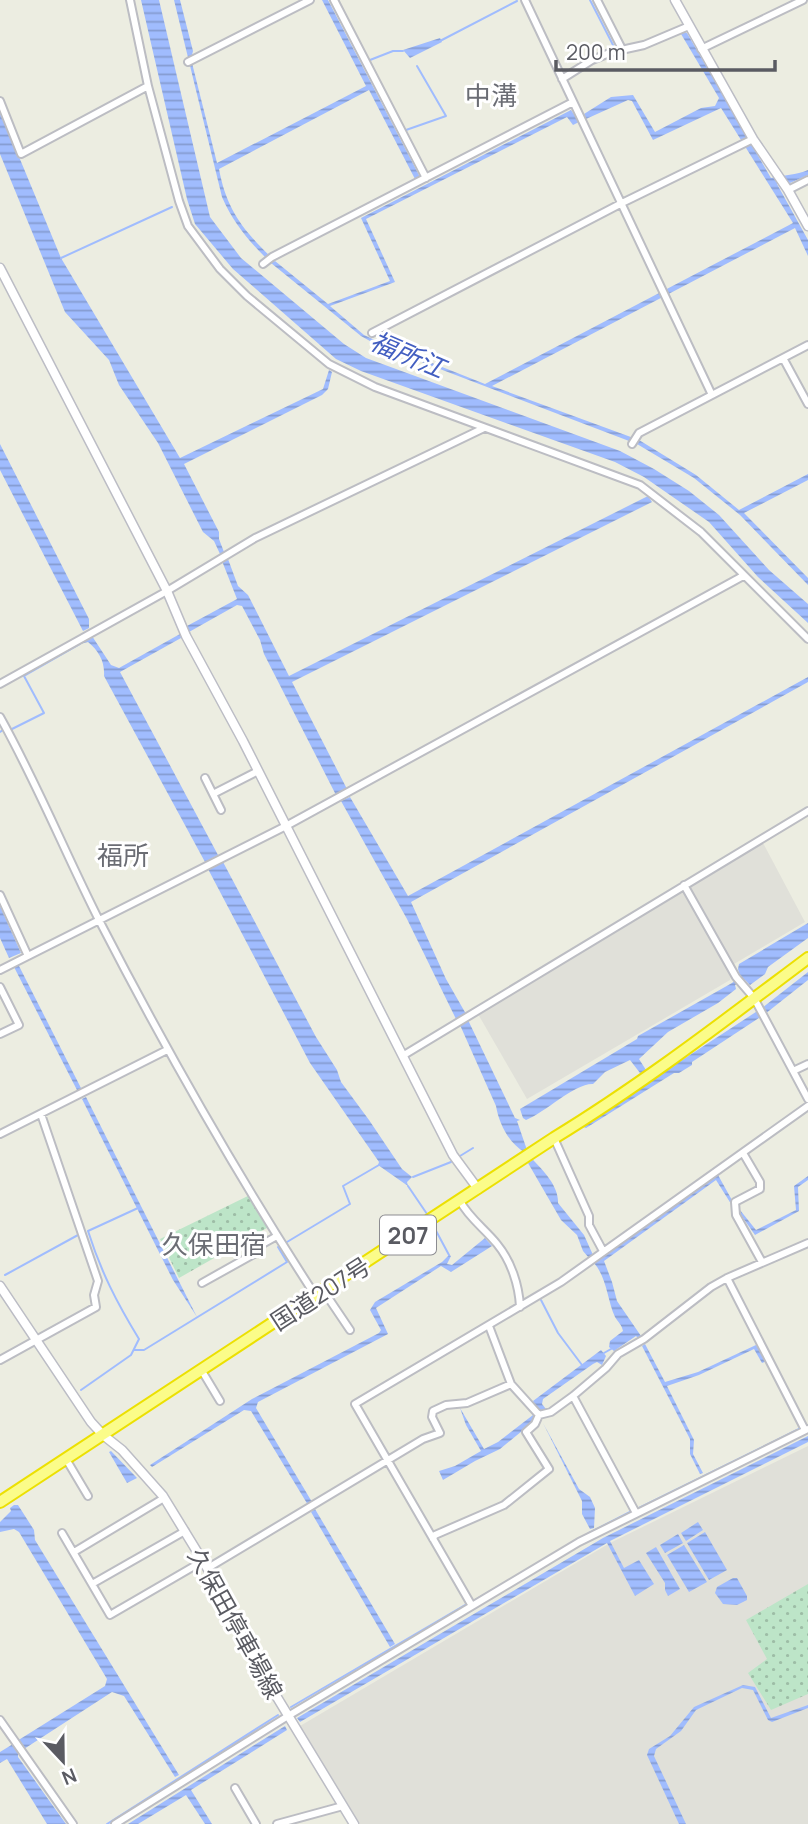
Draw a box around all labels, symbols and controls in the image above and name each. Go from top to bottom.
scale bar [556,28,775,72]
text: 200 m [566,38,626,66]
district label: 中溝 [465,77,517,113]
water label: 福所江 [365,322,454,387]
district label: 福所 [97,837,149,873]
road number: 207 [380,1216,436,1254]
district label: 久保田宿 [162,1226,266,1262]
street label: 国道207号 [264,1249,376,1337]
street label: 久保田停車場線 [181,1542,291,1704]
north arrow [28,1726,98,1796]
text: N [58,1762,81,1791]

